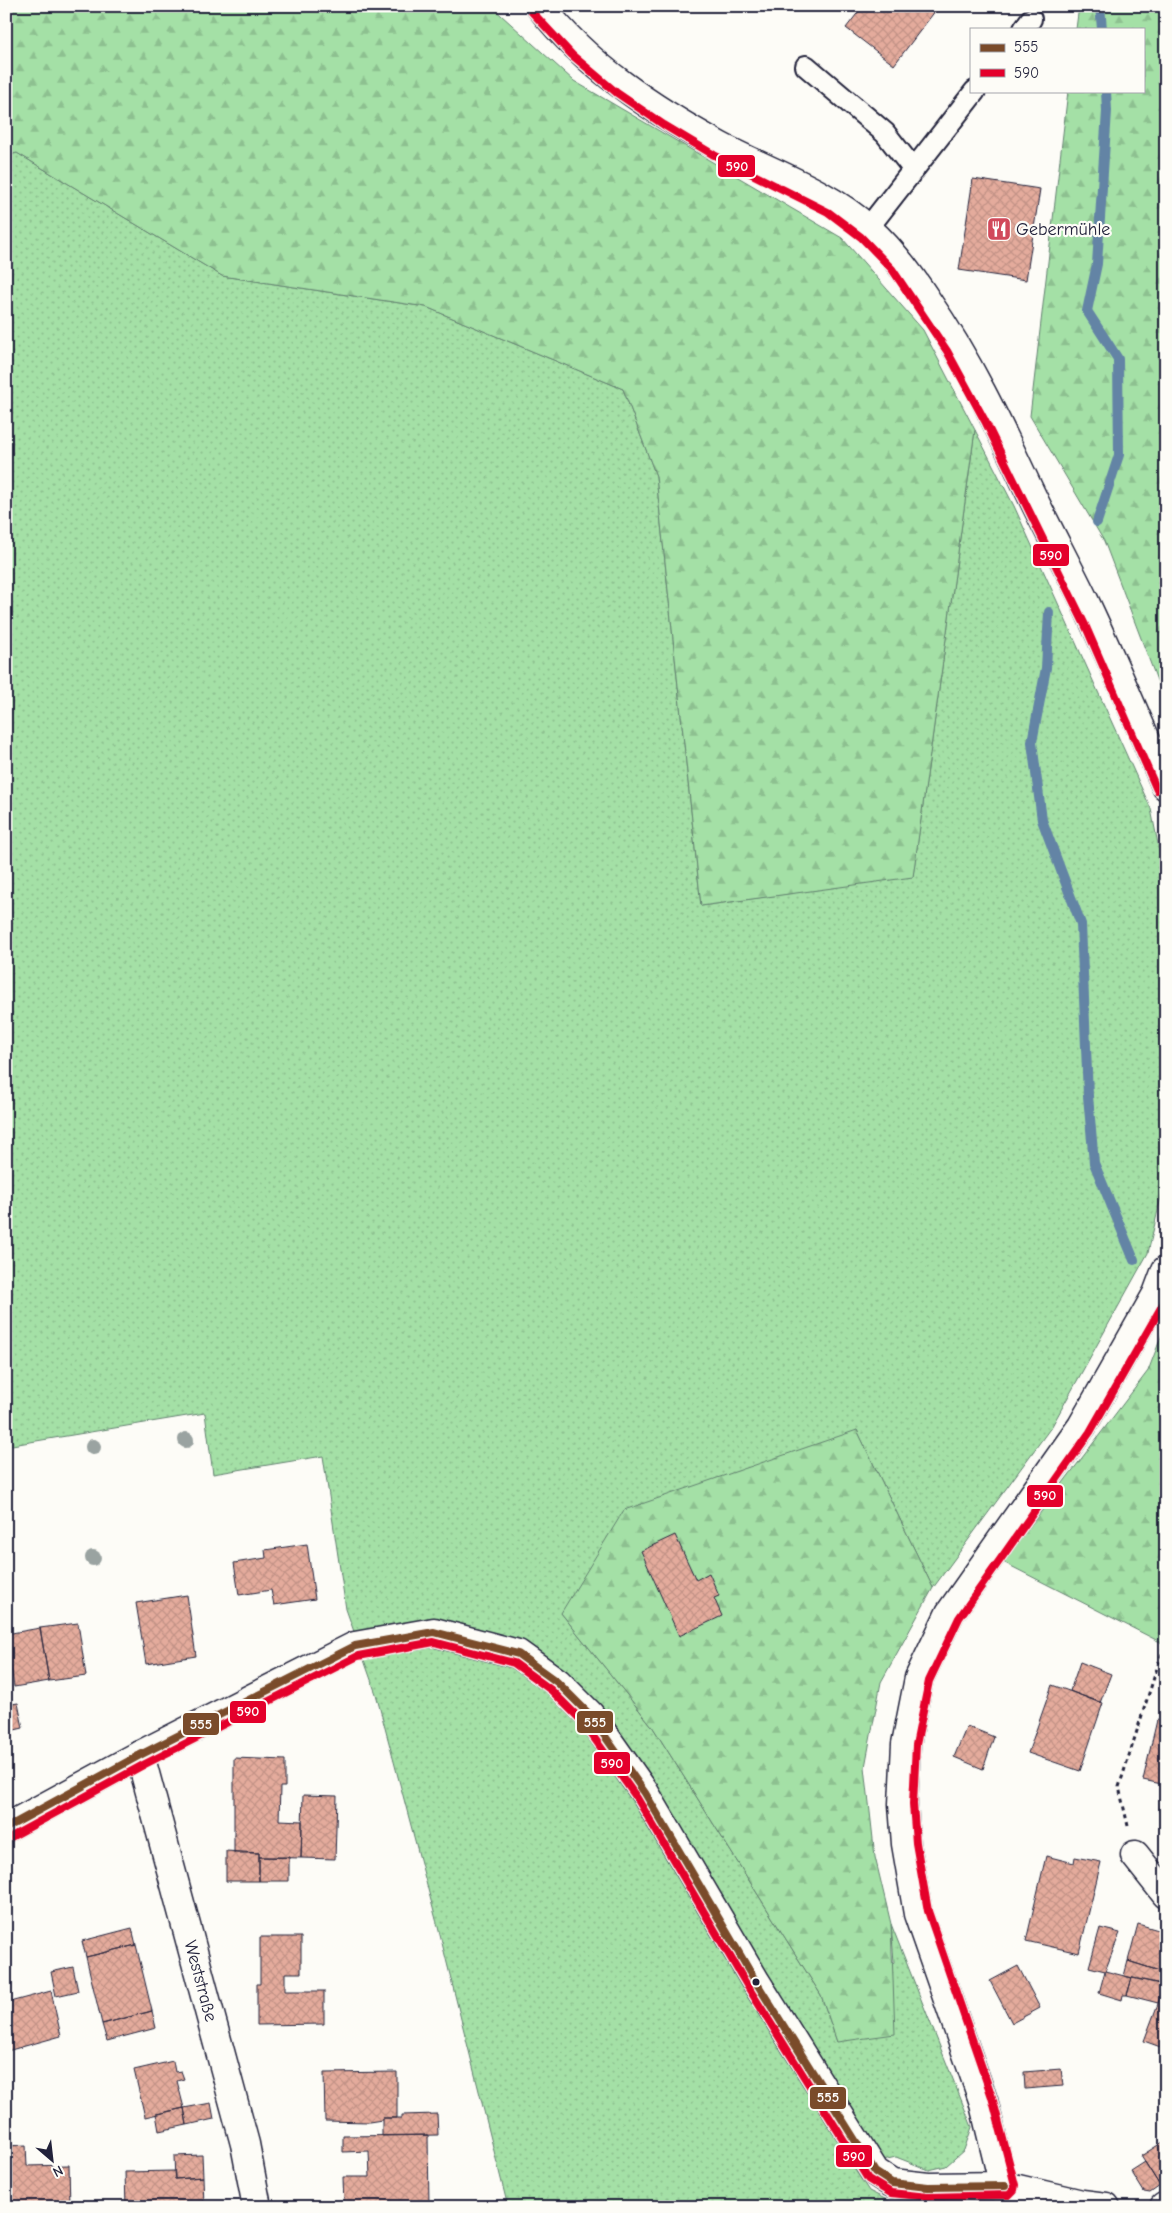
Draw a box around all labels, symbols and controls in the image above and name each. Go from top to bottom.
legend [970,28,1144,92]
text: 555 [1014,38,1038,56]
text: 590 [1014,64,1039,82]
line badge: 590 [717,154,756,178]
text: 590 [726,158,748,175]
restaurant icon: Gebermühle [986,216,1012,242]
place label: Gebermühle [1016,219,1110,240]
line badge: 590 [1032,543,1070,567]
text: 590 [1040,547,1062,564]
line badge: 590 [1026,1484,1064,1508]
text: 590 [1034,1487,1056,1504]
line badge: 590 [229,1700,267,1724]
text: 590 [237,1703,259,1720]
line badge: 555 [576,1710,614,1734]
line badge: 555 [182,1712,220,1736]
text: 555 [584,1714,606,1731]
text: 555 [190,1716,212,1733]
line badge: 590 [593,1751,631,1775]
text: 590 [601,1755,623,1772]
street label: Weststraße [180,1938,222,2024]
unlabelled marker [751,1977,761,1987]
line badge: 555 [809,2086,847,2110]
text: 555 [817,2089,839,2106]
north arrow [28,2136,78,2186]
line badge: 590 [835,2144,873,2168]
text: 590 [843,2148,865,2165]
text: N [50,2161,66,2181]

